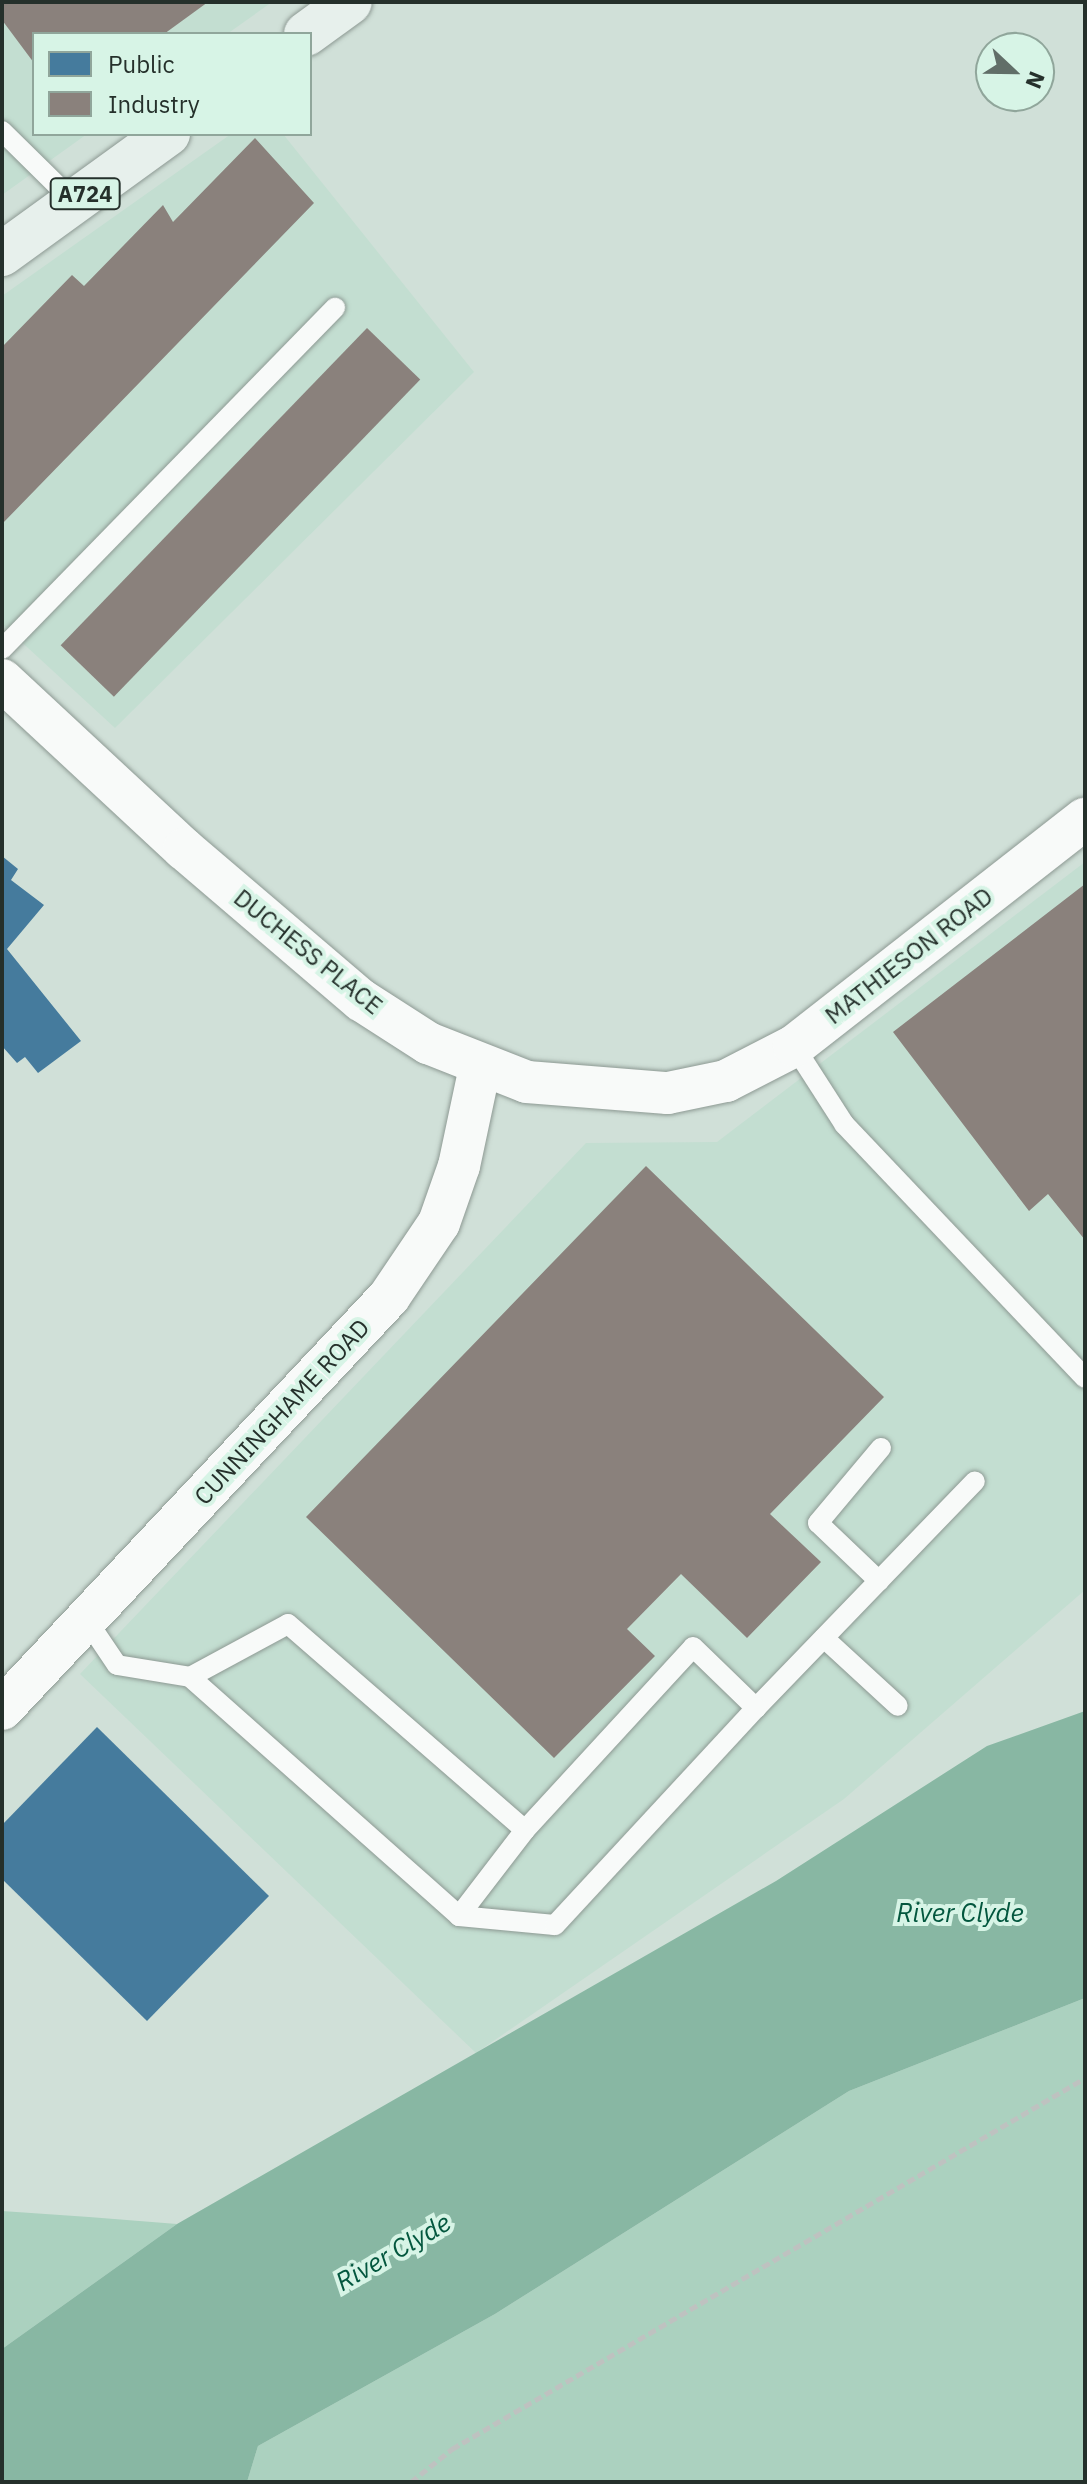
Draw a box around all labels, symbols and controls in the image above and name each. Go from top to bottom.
legend [32,32,312,136]
north arrow [975,32,1055,112]
text: Public [108,48,175,80]
text: N [1019,68,1052,93]
text: Industry [108,88,200,120]
road number: A724 [49,176,121,212]
street label: MATHIESON ROAD [820,882,998,1030]
street label: DUCHESS PLACE [228,883,388,1021]
street label: CUNNINGHAME ROAD [189,1313,375,1511]
water label: River Clyde [896,1897,1024,1929]
water label: River Clyde [330,2207,456,2297]

